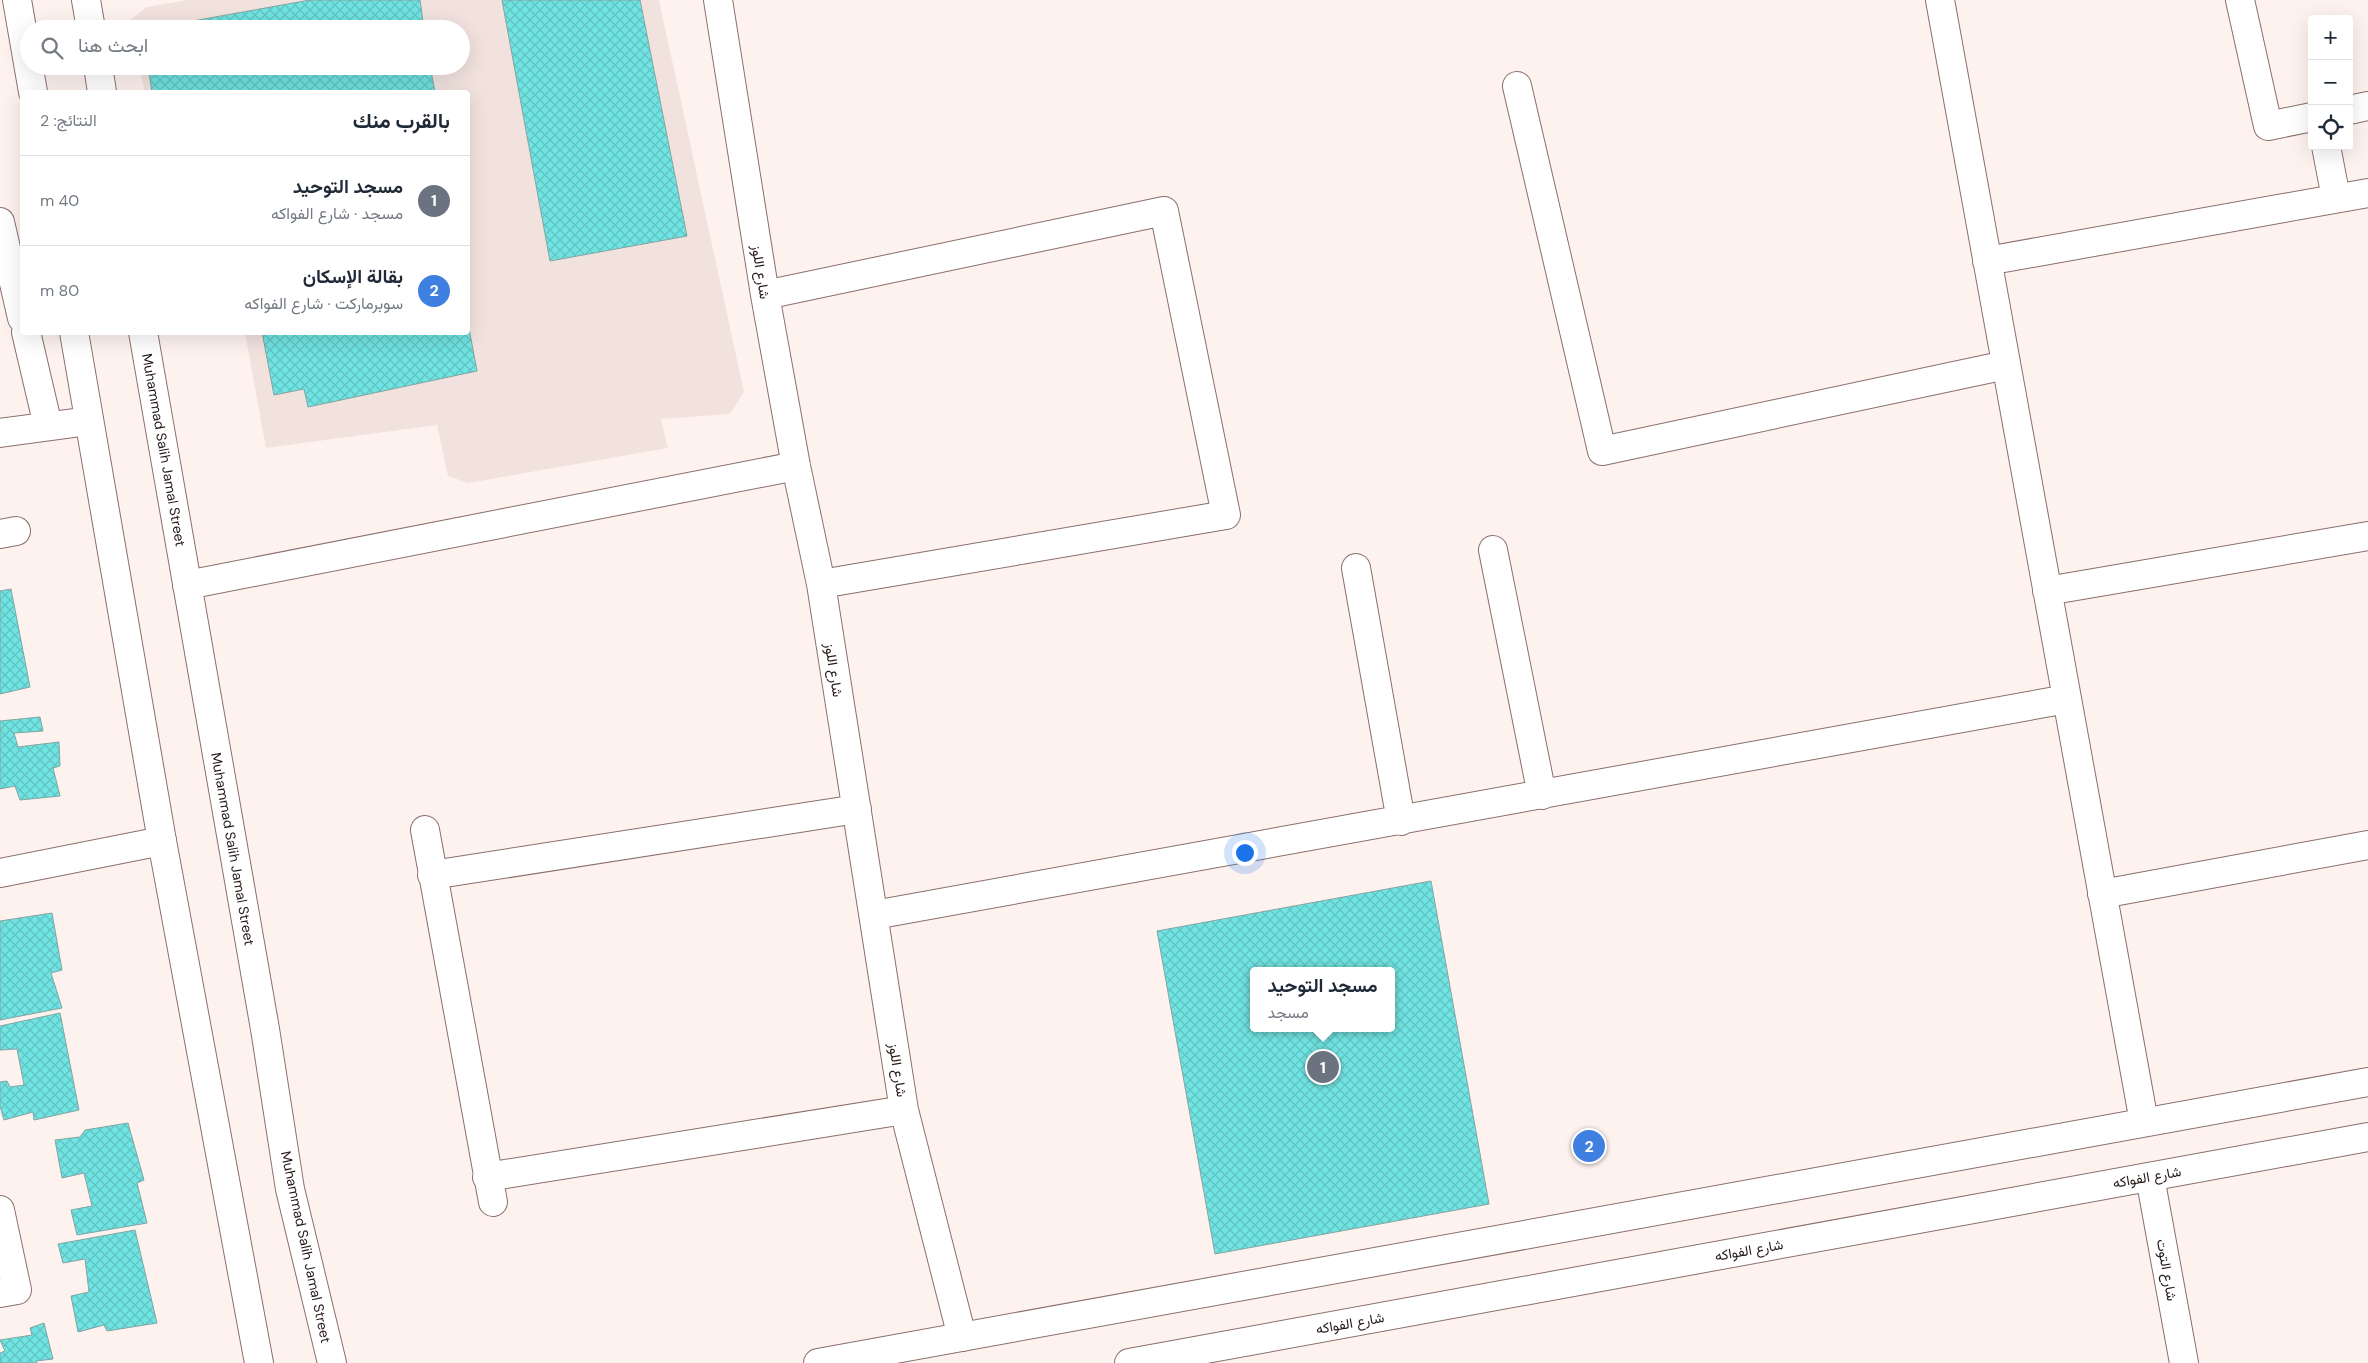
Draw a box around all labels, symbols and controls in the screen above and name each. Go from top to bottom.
map controls [2308,15,2353,150]
button: + [2308,15,2353,60]
search box [20,20,470,75]
text: ابحث هنا [78,33,148,58]
icon: search [38,34,66,62]
button: − [2308,60,2353,105]
button: locate [2308,105,2353,150]
text: بالقرب منك [353,107,450,135]
text: النتائج: 2 [40,110,97,131]
text: مسجد التوحيد [293,174,403,199]
text: 40 m [40,190,79,211]
text: 1 [431,190,437,211]
text: مسجد · شارع الفواكه [271,203,403,224]
street label: شارع اللوز [746,243,774,301]
text: بقالة الإسكان [303,264,403,289]
text: 80 m [40,280,79,301]
text: 2 [429,280,439,301]
text: سوبرماركت · شارع الفواكه [244,293,403,314]
street label: Muhammad Salih Jamal Street [138,352,190,548]
street label: شارع اللوز [819,641,847,699]
street label: Muhammad Salih Jamal Street [207,751,259,947]
your location [1232,840,1258,866]
popup [1250,967,1395,1032]
text: مسجد التوحيد [1267,973,1378,998]
text: مسجد [1267,1002,1309,1023]
street label: شارع اللوز [883,1041,911,1099]
pin: 1 [1307,1048,1339,1086]
pin: 2 [1573,1127,1605,1165]
street label: Muhammad Salih Jamal Street [277,1149,335,1345]
street label: شارع الفواكه [2111,1162,2183,1194]
street label: شارع الفواكه [1713,1235,1785,1267]
street label: شارع التوت [2151,1238,2181,1303]
street label: شارع الفواكه [1314,1308,1386,1340]

